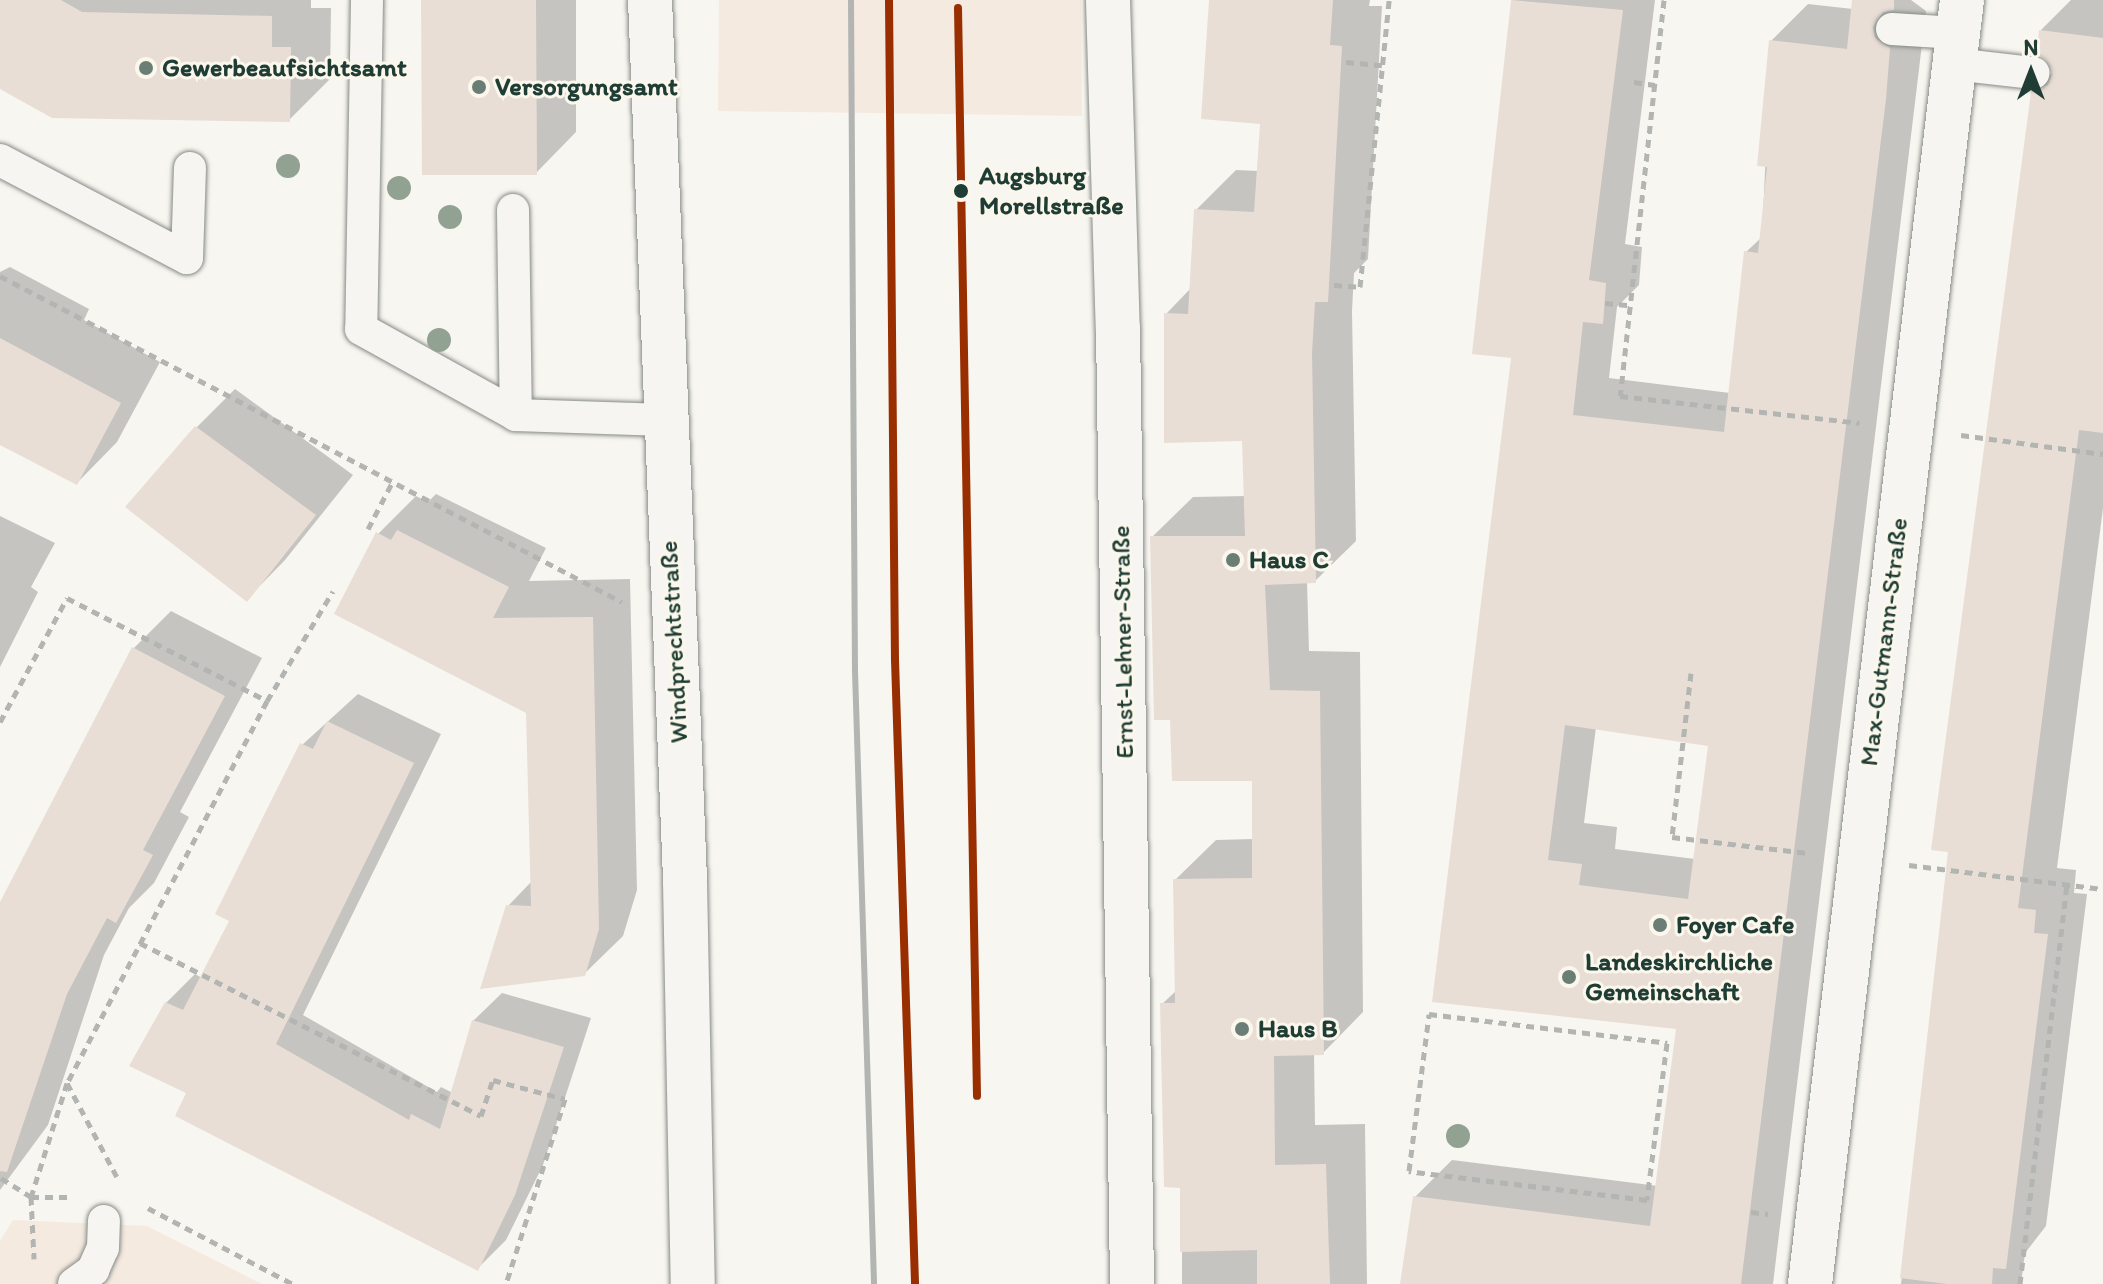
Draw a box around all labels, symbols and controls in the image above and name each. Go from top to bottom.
north arrow [1991,32,2071,112]
text: N [2024,34,2038,61]
place label: Gewerbeaufsichtsamt [162,52,407,84]
marker: Gewerbeaufsichtsamt [137,59,155,77]
place label: Versorgungsamt [495,71,678,103]
marker: Versorgungsamt [470,78,488,96]
place label: Augsburg Morellstraße [979,160,1124,222]
marker: Augsburg Morellstraße [950,180,972,202]
street label: Max-Gutmann-Straße [1853,516,1915,768]
street label: Ernst-Lehner-Straße [1105,525,1141,759]
street label: Windprechtstraße [653,540,695,744]
place label: Haus C [1249,544,1329,576]
marker: Haus C [1224,551,1242,569]
place label: Foyer Cafe [1676,909,1794,941]
marker: Foyer Cafe [1651,916,1669,934]
place label: Landeskirchliche Gemeinschaft [1585,946,1773,1008]
marker: Landeskirchliche Gemeinschaft [1560,968,1578,986]
place label: Haus B [1258,1013,1338,1045]
marker: Haus B [1233,1020,1251,1038]

